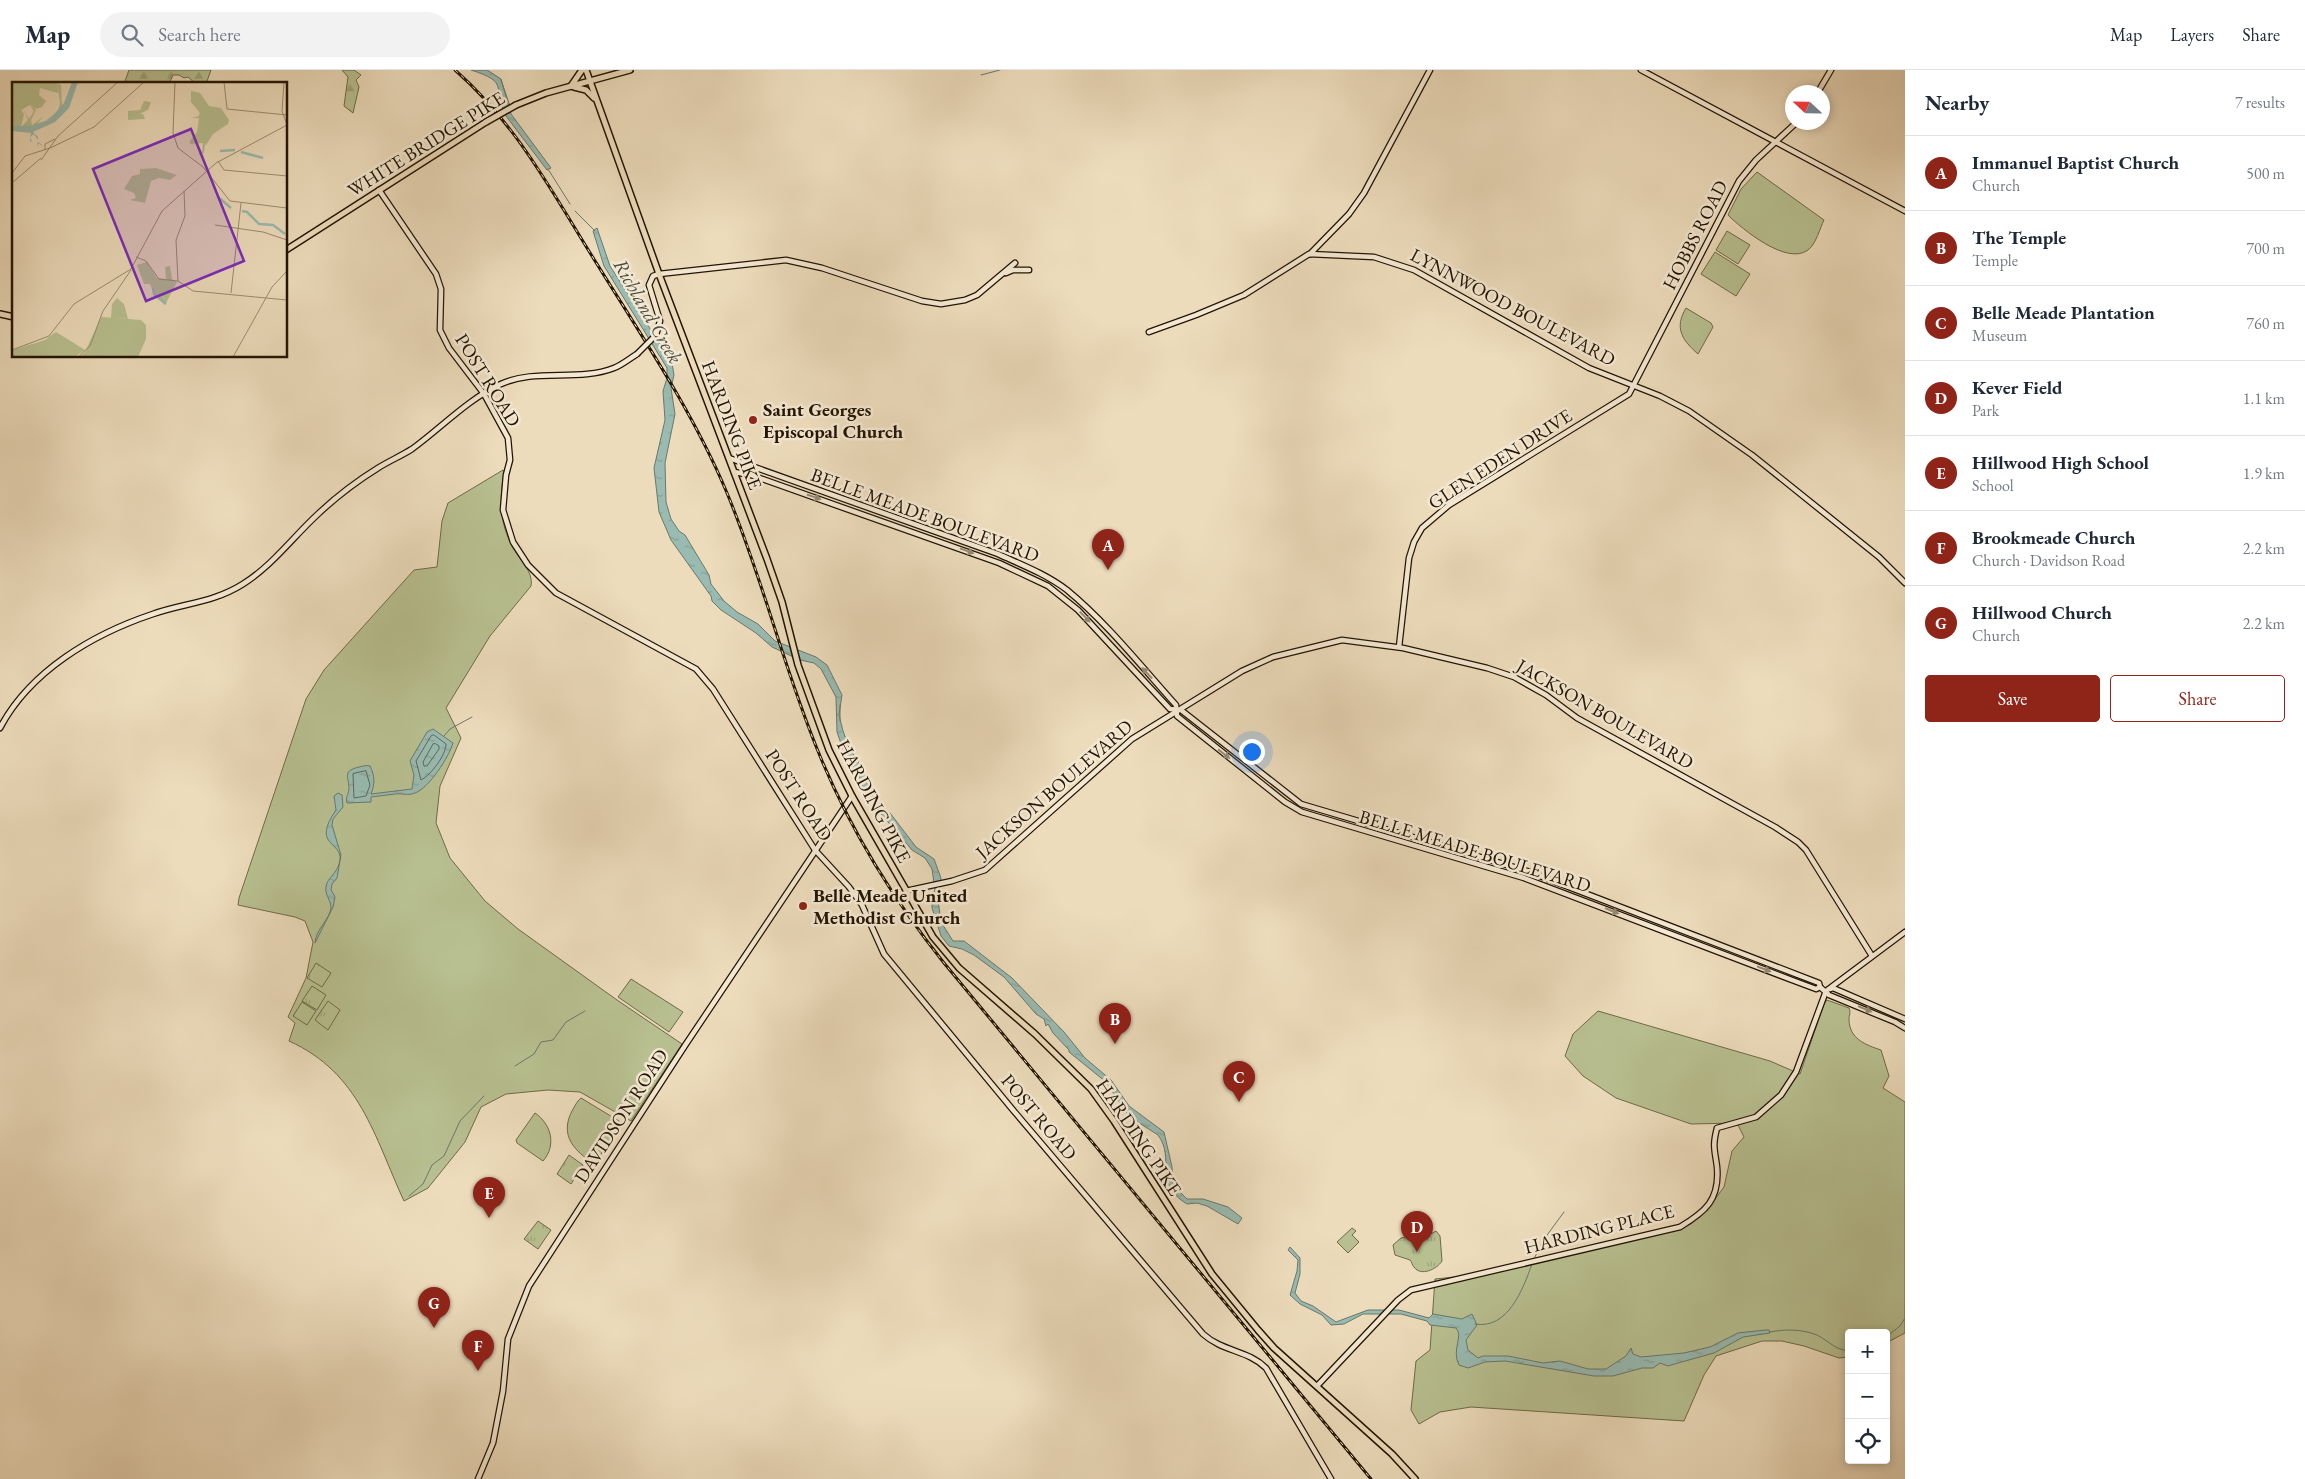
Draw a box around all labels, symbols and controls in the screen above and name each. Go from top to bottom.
search box [100,12,450,57]
text: Map [25,19,70,50]
icon: search [118,21,146,49]
text: Search here [158,22,241,47]
text: Map [2110,23,2142,46]
text: Layers [2170,23,2214,46]
text: Share [2242,23,2280,46]
inset map [12,82,288,358]
street label: WHITE BRIDGE PIKE [343,85,510,203]
north arrow [1785,85,1830,130]
text: Nearby [1925,89,1989,116]
text: 7 results [2235,92,2285,113]
text: Immanuel Baptist Church [1972,150,2179,175]
text: A [1935,163,1947,184]
text: 500 m [2246,163,2285,184]
text: Church [1972,175,2020,196]
street label: HOBBS ROAD [1657,176,1733,294]
text: The Temple [1972,225,2066,250]
text: B [1936,238,1946,259]
text: 700 m [2246,238,2285,259]
street label: LYNNWOOD BOULEVARD [1406,242,1620,372]
text: Temple [1972,250,2018,271]
water label: Richland Creek [607,254,689,368]
text: Belle Meade Plantation [1972,300,2155,325]
text: C [1935,313,1947,334]
text: 760 m [2246,313,2285,334]
text: Museum [1972,325,2027,346]
street label: POST ROAD [449,329,527,431]
street label: HARDING PIKE [696,357,768,493]
text: Kever Field [1972,375,2062,400]
text: D [1935,388,1947,409]
text: 1.1 km [2243,388,2285,409]
place label: Saint Georges Episcopal Church [763,397,904,444]
text: Park [1972,400,1999,421]
street label: GLEN EDEN DRIVE [1423,403,1577,515]
marker: Saint Georges Episcopal Church [747,414,759,426]
text: Hillwood High School [1972,450,2149,475]
street label: BELLE MEADE BOULEVARD [807,462,1043,568]
text: E [1936,463,1946,484]
text: 1.9 km [2243,463,2285,484]
text: School [1972,475,2014,496]
one-way arrow [806,494,821,501]
text: Brookmeade Church [1972,525,2135,550]
pin: A [1092,529,1124,570]
text: F [1937,538,1945,559]
text: 2.2 km [2243,538,2285,559]
one-way arrow [959,548,974,555]
text: Church · Davidson Road [1972,550,2125,571]
text: Hillwood Church [1972,600,2112,625]
one-way arrow [1079,611,1091,623]
text: G [1935,613,1947,634]
text: 2.2 km [2243,613,2285,634]
text: Church [1972,625,2020,646]
street label: JACKSON BOULEVARD [1510,652,1698,775]
one-way arrow [1141,667,1153,679]
button: Save [1925,675,2100,722]
button: Share [2110,675,2285,722]
street label: JACKSON BOULEVARD [969,714,1138,866]
street label: HARDING PIKE [831,735,917,867]
your location [1239,739,1265,765]
street label: POST ROAD [760,744,838,846]
one-way arrow [1217,748,1230,759]
street label: BELLE MEADE BOULEVARD [1356,804,1594,898]
place label: Belle Meade United Methodist Church [813,883,968,930]
marker: Belle Meade United Methodist Church [797,900,809,912]
one-way arrow [1605,907,1620,915]
one-way arrow [1757,965,1772,973]
pin: B [1099,1003,1131,1044]
one-way arrow [1858,1006,1872,1014]
street label: DAVIDSON ROAD [568,1044,674,1188]
pin: C [1223,1061,1255,1102]
street label: POST ROAD [996,1069,1082,1165]
street label: HARDING PIKE [1091,1074,1188,1201]
pin: E [473,1177,505,1218]
street label: HARDING PLACE [1521,1198,1677,1260]
pin: D [1401,1211,1433,1252]
pin: G [418,1287,450,1328]
map controls [1845,1329,1890,1464]
button: + [1845,1329,1890,1374]
pin: F [462,1330,494,1371]
button: − [1845,1374,1890,1419]
button: locate [1845,1419,1890,1464]

